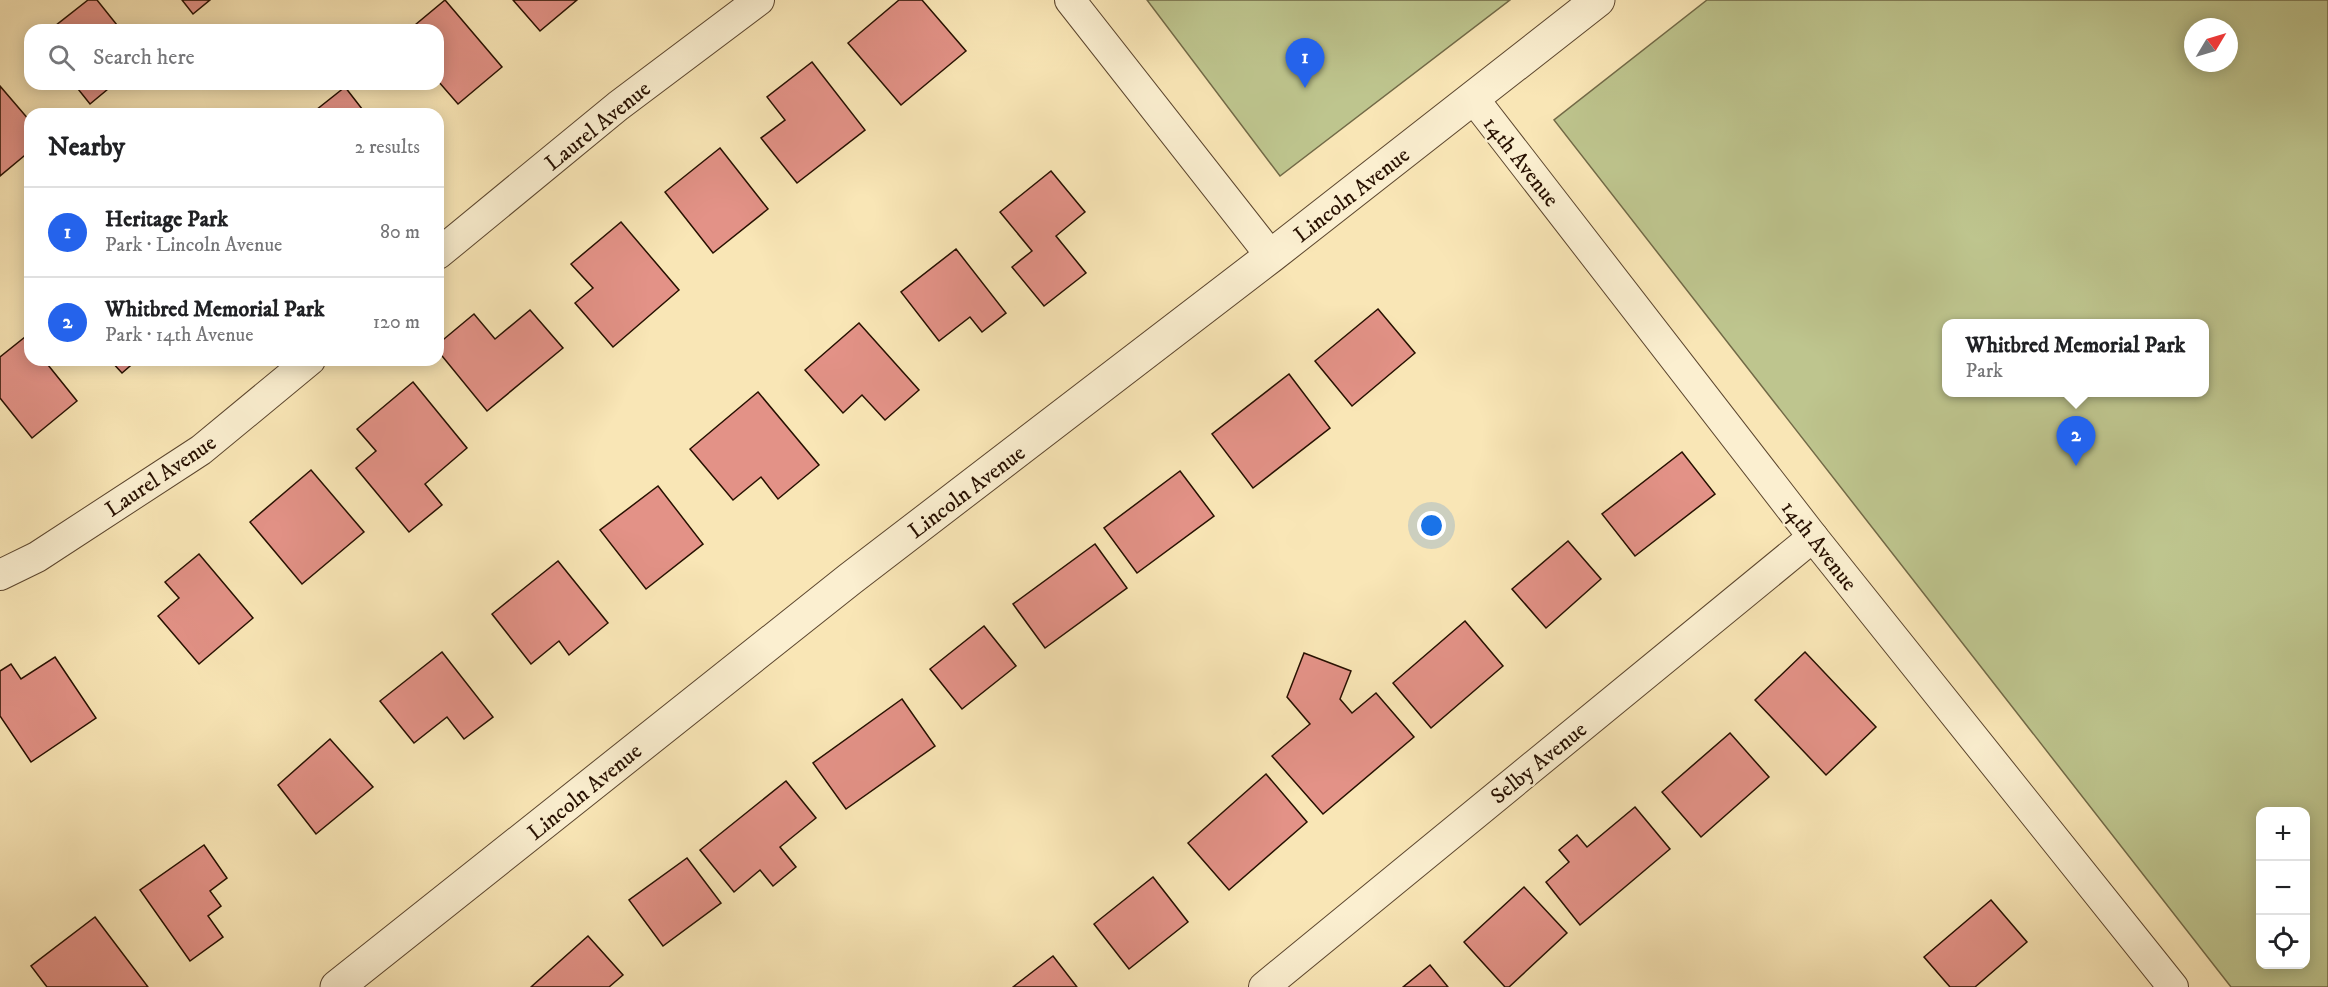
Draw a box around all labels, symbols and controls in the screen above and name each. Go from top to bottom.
north arrow [2184,18,2238,72]
search box [24,24,444,90]
pin: 1 [1286,38,1324,88]
icon: search [45,41,78,74]
text: Search here [93,44,195,71]
street label: Laurel Avenue [540,75,656,177]
street label: 14th Avenue [1477,111,1565,213]
text: Nearby [48,131,125,164]
text: 2 results [355,135,420,160]
street label: Lincoln Avenue [1289,142,1415,249]
text: Heritage Park [105,206,228,233]
text: 1 [64,220,71,245]
text: 80 m [380,220,420,245]
text: Park · Lincoln Avenue [105,233,282,258]
text: Whitbred Memorial Park [105,296,325,323]
text: 2 [63,310,72,335]
text: 120 m [373,310,420,335]
popup [1942,319,2209,397]
text: Park · 14th Avenue [105,323,253,348]
text: Whitbred Memorial Park [1966,332,2185,359]
text: Park [1966,359,2003,384]
pin: 2 [2056,416,2096,466]
street label: Laurel Avenue [100,429,221,523]
street label: Lincoln Avenue [903,440,1031,545]
street label: 14th Avenue [1775,495,1863,597]
your location [1417,511,1446,540]
street label: Selby Avenue [1485,716,1593,810]
street label: Lincoln Avenue [522,738,648,846]
map controls [2256,807,2310,969]
button: + [2256,807,2310,861]
button: − [2256,861,2310,915]
button: locate [2256,915,2310,969]

